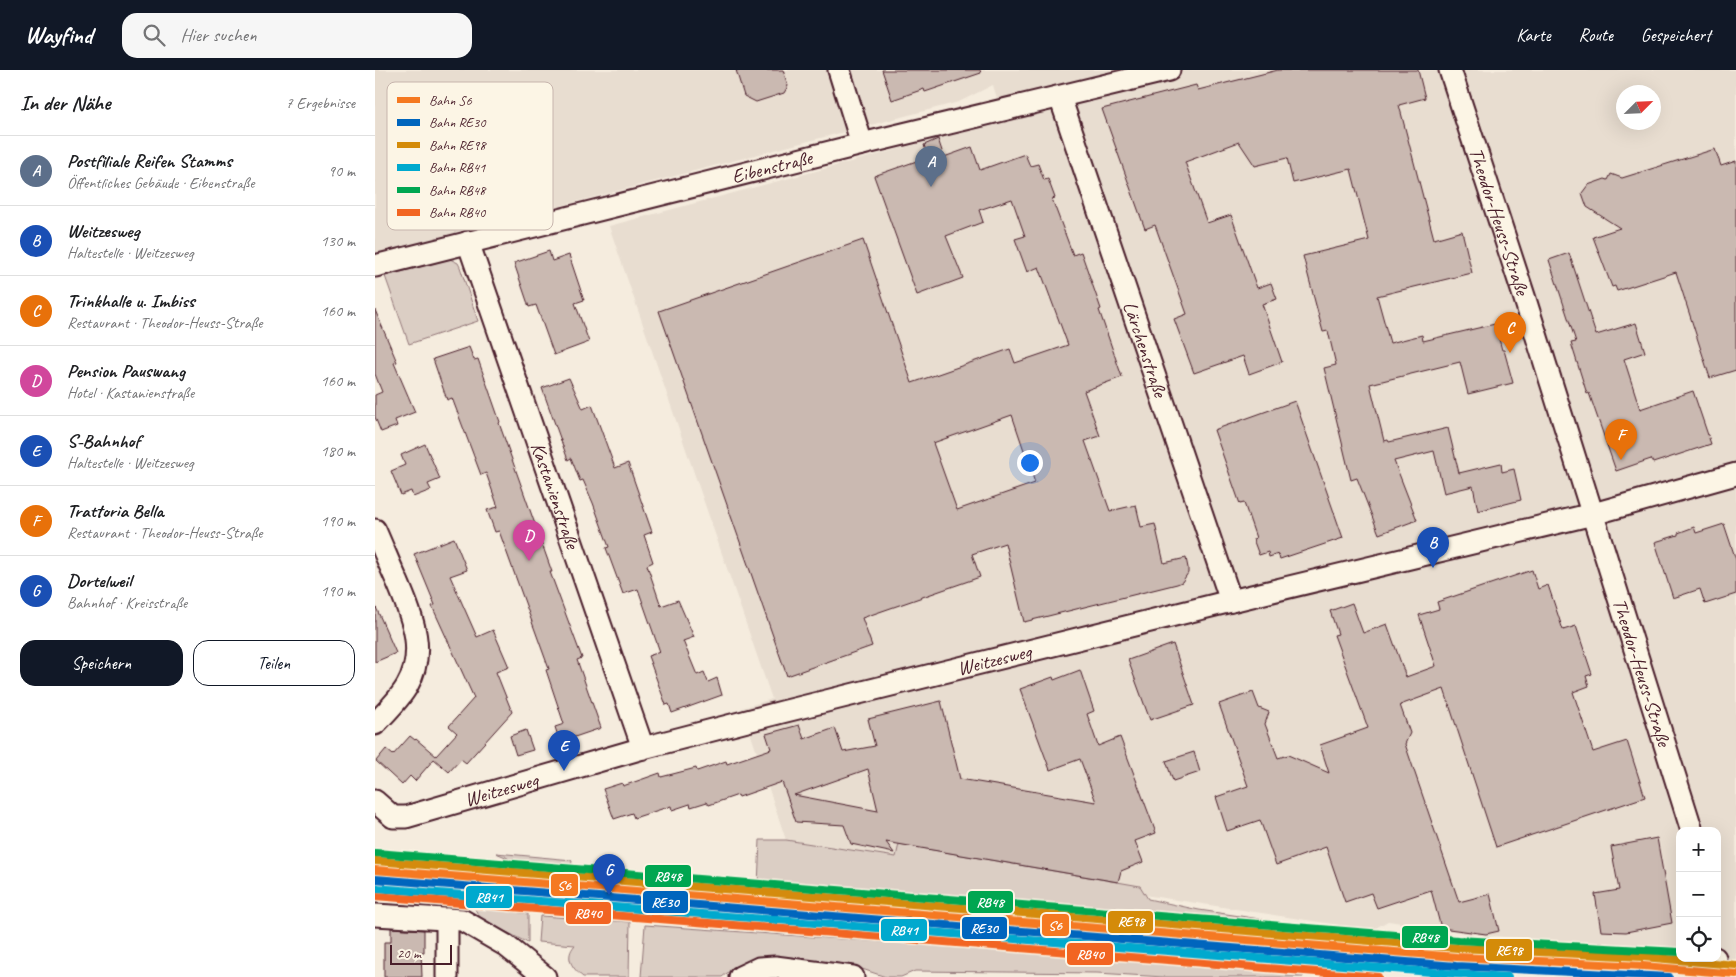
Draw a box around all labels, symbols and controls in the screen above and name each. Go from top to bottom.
search box [122,13,472,58]
text: Wayfind [25,20,92,50]
icon: search [140,21,168,49]
text: Hier suchen [180,23,257,47]
text: Karte [1516,24,1551,46]
text: Route [1579,24,1613,46]
text: Gespeichert [1641,24,1711,46]
legend [387,82,553,230]
north arrow [1616,85,1661,130]
text: In der Nähe [20,90,110,116]
text: Bahn S6 [429,92,472,109]
text: 7 Ergebnisse [286,93,355,113]
text: Bahn RE30 [429,114,487,131]
text: Bahn RE98 [429,137,487,154]
street label: Theodor-Heuss-Straße [1463,144,1535,300]
street label: Eibenstraße [729,145,816,189]
pin: A [915,146,947,187]
text: Postfiliale Reifen Stamms [67,149,232,173]
text: Bahn RB41 [429,159,486,176]
text: A [32,161,40,181]
text: 90 m [328,161,355,181]
text: Öffentliches Gebäude · Eibenstraße [67,173,254,193]
text: Bahn RB48 [429,182,487,199]
text: Bahn RB40 [429,204,487,221]
text: Weitzesweg [67,219,139,243]
text: B [32,231,40,251]
text: 130 m [321,231,355,251]
text: Haltestelle · Weitzesweg [67,243,194,263]
text: Trinkhalle u. Imbiss [67,289,195,313]
street label: Lärchenstraße [1117,298,1173,401]
text: C [32,301,40,321]
text: 160 m [321,301,355,321]
pin: C [1494,312,1526,353]
text: Restaurant · Theodor-Heuss-Straße [67,313,263,333]
text: Pension Pauswang [67,359,185,383]
text: D [31,371,41,391]
text: 160 m [321,371,355,391]
text: Hotel · Kastanienstraße [67,383,194,403]
pin: F [1605,419,1637,460]
text: S-Bahnhof [67,429,140,453]
street label: Kastanienstraße [525,439,586,553]
text: E [32,441,40,461]
text: 180 m [321,441,355,461]
your location [1017,450,1043,476]
text: Haltestelle · Weitzesweg [67,453,194,473]
text: Trattoria Bella [67,499,164,523]
text: F [32,511,40,531]
text: 190 m [321,511,355,531]
pin: D [513,520,545,561]
text: Restaurant · Theodor-Heuss-Straße [67,523,263,543]
pin: B [1417,527,1449,568]
text: Dortelweil [67,569,131,593]
text: G [32,581,40,601]
text: 190 m [321,581,355,601]
text: Bahnhof · Kreisstraße [67,593,187,613]
street label: Theodor-Heuss-Straße [1607,595,1677,751]
street label: Weitzesweg [955,638,1036,681]
button: Speichern [20,640,183,686]
button: Teilen [193,640,355,686]
pin: E [548,730,580,771]
street label: Weitzesweg [462,767,542,812]
map controls [1676,827,1721,962]
button: + [1676,827,1721,872]
pin: G [593,854,625,895]
line badge: RB48 [644,864,692,888]
text: RB48 [654,868,683,885]
button: − [1676,872,1721,917]
line badge: S6 [550,873,579,897]
text: S6 [557,877,572,894]
line badge: RB41 [465,885,513,909]
text: RB41 [475,889,504,906]
line badge: RE30 [642,890,689,914]
line badge: RB48 [967,890,1014,914]
text: RE30 [651,894,680,911]
text: RB48 [976,894,1005,911]
line badge: RB40 [565,901,612,925]
text: RB40 [574,905,603,922]
line badge: RE98 [1107,910,1154,934]
line badge: S6 [1041,913,1070,937]
text: RE98 [1117,913,1146,930]
line badge: RE30 [961,916,1008,940]
text: S6 [1048,917,1063,934]
button: locate [1676,917,1721,962]
line badge: RB41 [880,918,928,942]
text: RE30 [970,920,999,937]
text: RB41 [890,922,919,939]
line badge: RB48 [1401,925,1449,949]
text: RB48 [1411,929,1440,946]
line badge: RE98 [1485,938,1533,962]
scale bar [390,942,453,965]
line badge: RB40 [1066,942,1114,966]
text: RE98 [1495,942,1524,959]
text: 20 m [397,945,421,962]
text: RB40 [1076,946,1105,963]

